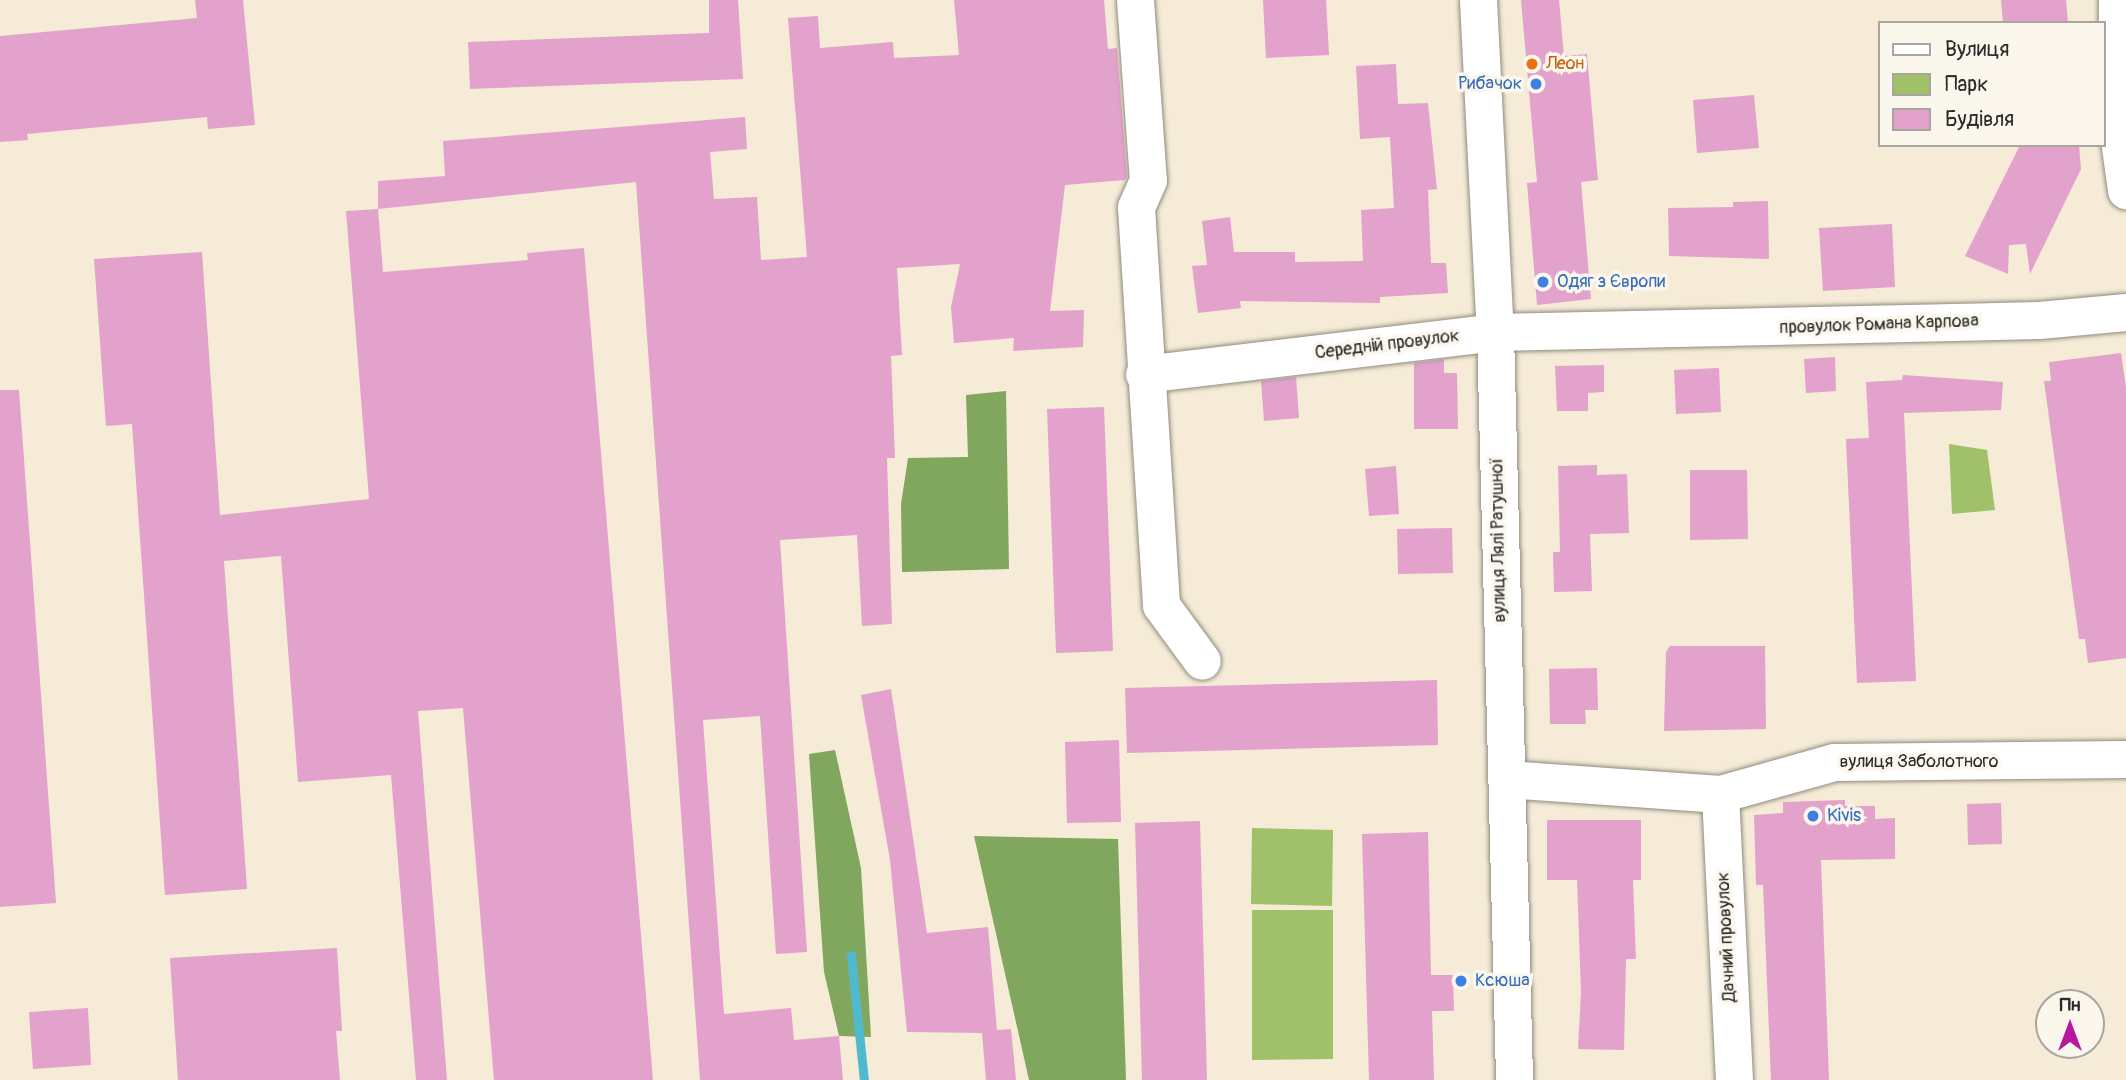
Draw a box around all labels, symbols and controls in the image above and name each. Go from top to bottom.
legend [1878,21,2105,147]
text: Вулиця [1945,36,2009,63]
place label: Леон [1546,53,1584,75]
marker: Леон [1524,56,1540,72]
text: Парк [1945,71,1988,98]
place label: Рибачок [1458,73,1522,95]
marker: Рибачок [1528,76,1544,92]
text: Будівля [1945,106,2014,133]
place label: Одяг з Європи [1557,271,1665,293]
marker: Одяг з Європи [1535,274,1551,290]
street label: провулок Романа Карпова [1779,311,1979,339]
street label: Середній провулок [1314,325,1460,365]
street label: вулиця Лялі Ратушної [1487,457,1511,623]
street label: вулиця Заболотного [1840,751,1998,773]
place label: Kivis [1827,805,1861,827]
marker: Kivis [1805,808,1821,824]
street label: Дачний провулок [1713,871,1741,1003]
place label: Ксюша [1475,970,1530,992]
marker: Ксюша [1453,973,1469,989]
north arrow [2035,989,2105,1059]
text: Пн [2060,993,2080,1017]

